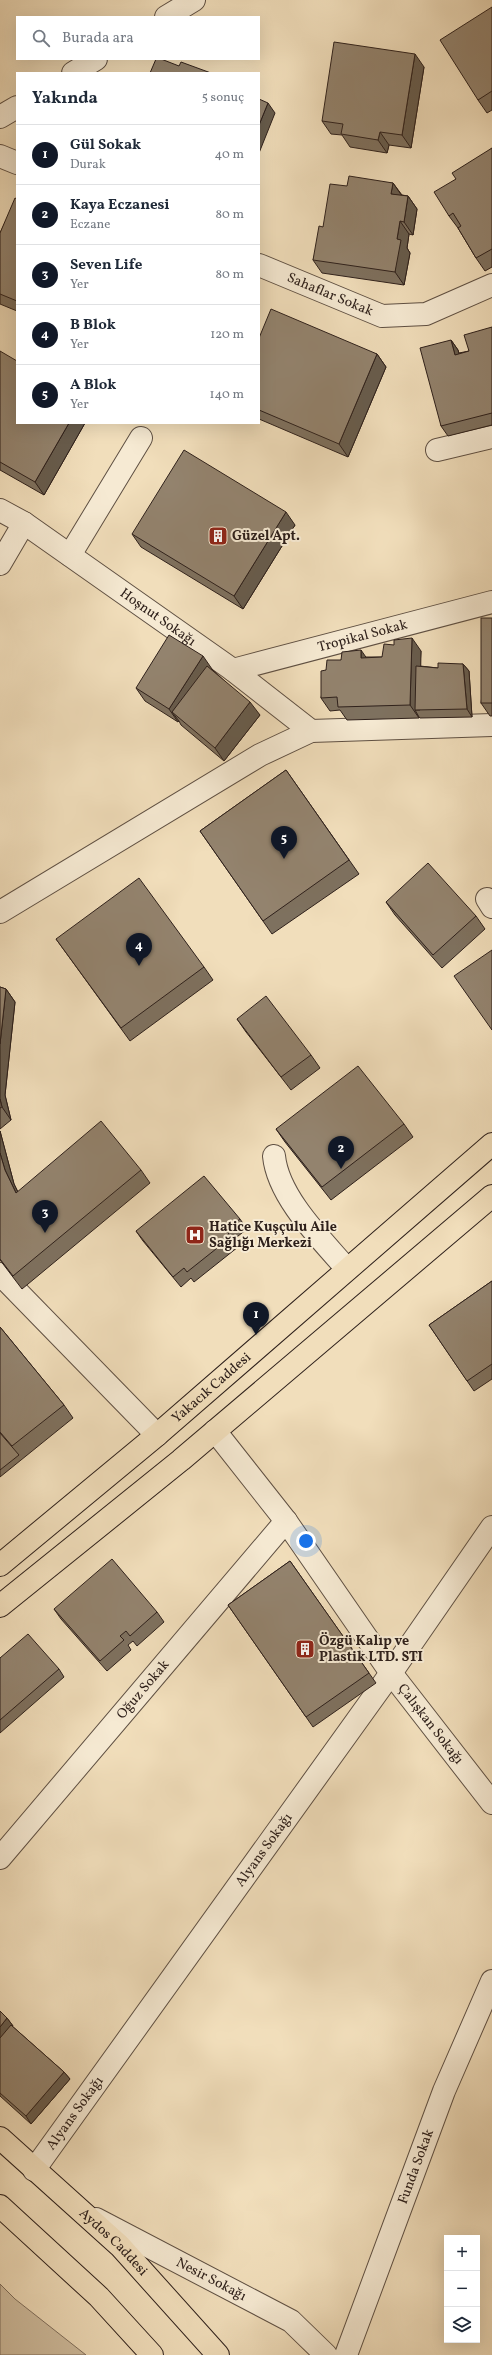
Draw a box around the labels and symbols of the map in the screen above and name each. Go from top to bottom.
street label: Sahaflar Sokak [284,268,376,321]
building icon: Güzel Apt. [207,525,229,547]
place label: Güzel Apt. [232,527,300,546]
street label: Hoşnut Sokağı [116,584,200,651]
street label: Tropikal Sokak [316,615,410,657]
pin: 5 [271,826,297,859]
pin: 4 [126,933,152,966]
pin: 2 [328,1136,354,1169]
pin: 3 [32,1200,58,1233]
place label: Hatice Kuşçulu Aile Sağlığı Merkezi [209,1218,337,1253]
hospital icon: Hatice Kuşçulu Aile Sağlığı Merkezi [184,1224,206,1246]
pin: 1 [243,1302,269,1335]
street label: Yakacık Caddesi [168,1348,255,1427]
your location [296,1531,316,1551]
place label: Özgü Kalıp ve Plastik LTD. STI [319,1631,423,1667]
building icon: Özgü Kalıp ve Plastik LTD. STI [294,1638,316,1660]
street label: Oğuz Sokak [112,1655,174,1723]
street label: Çalışkan Sokağı [393,1680,468,1768]
street label: Alyans Sokağı [231,1809,297,1891]
street label: Alyans Sokağı [42,2072,108,2154]
street label: Funda Sokak [393,2126,439,2207]
street label: Aydos Caddesi [75,2204,152,2280]
street label: Nesir Sokağı [173,2253,250,2306]

